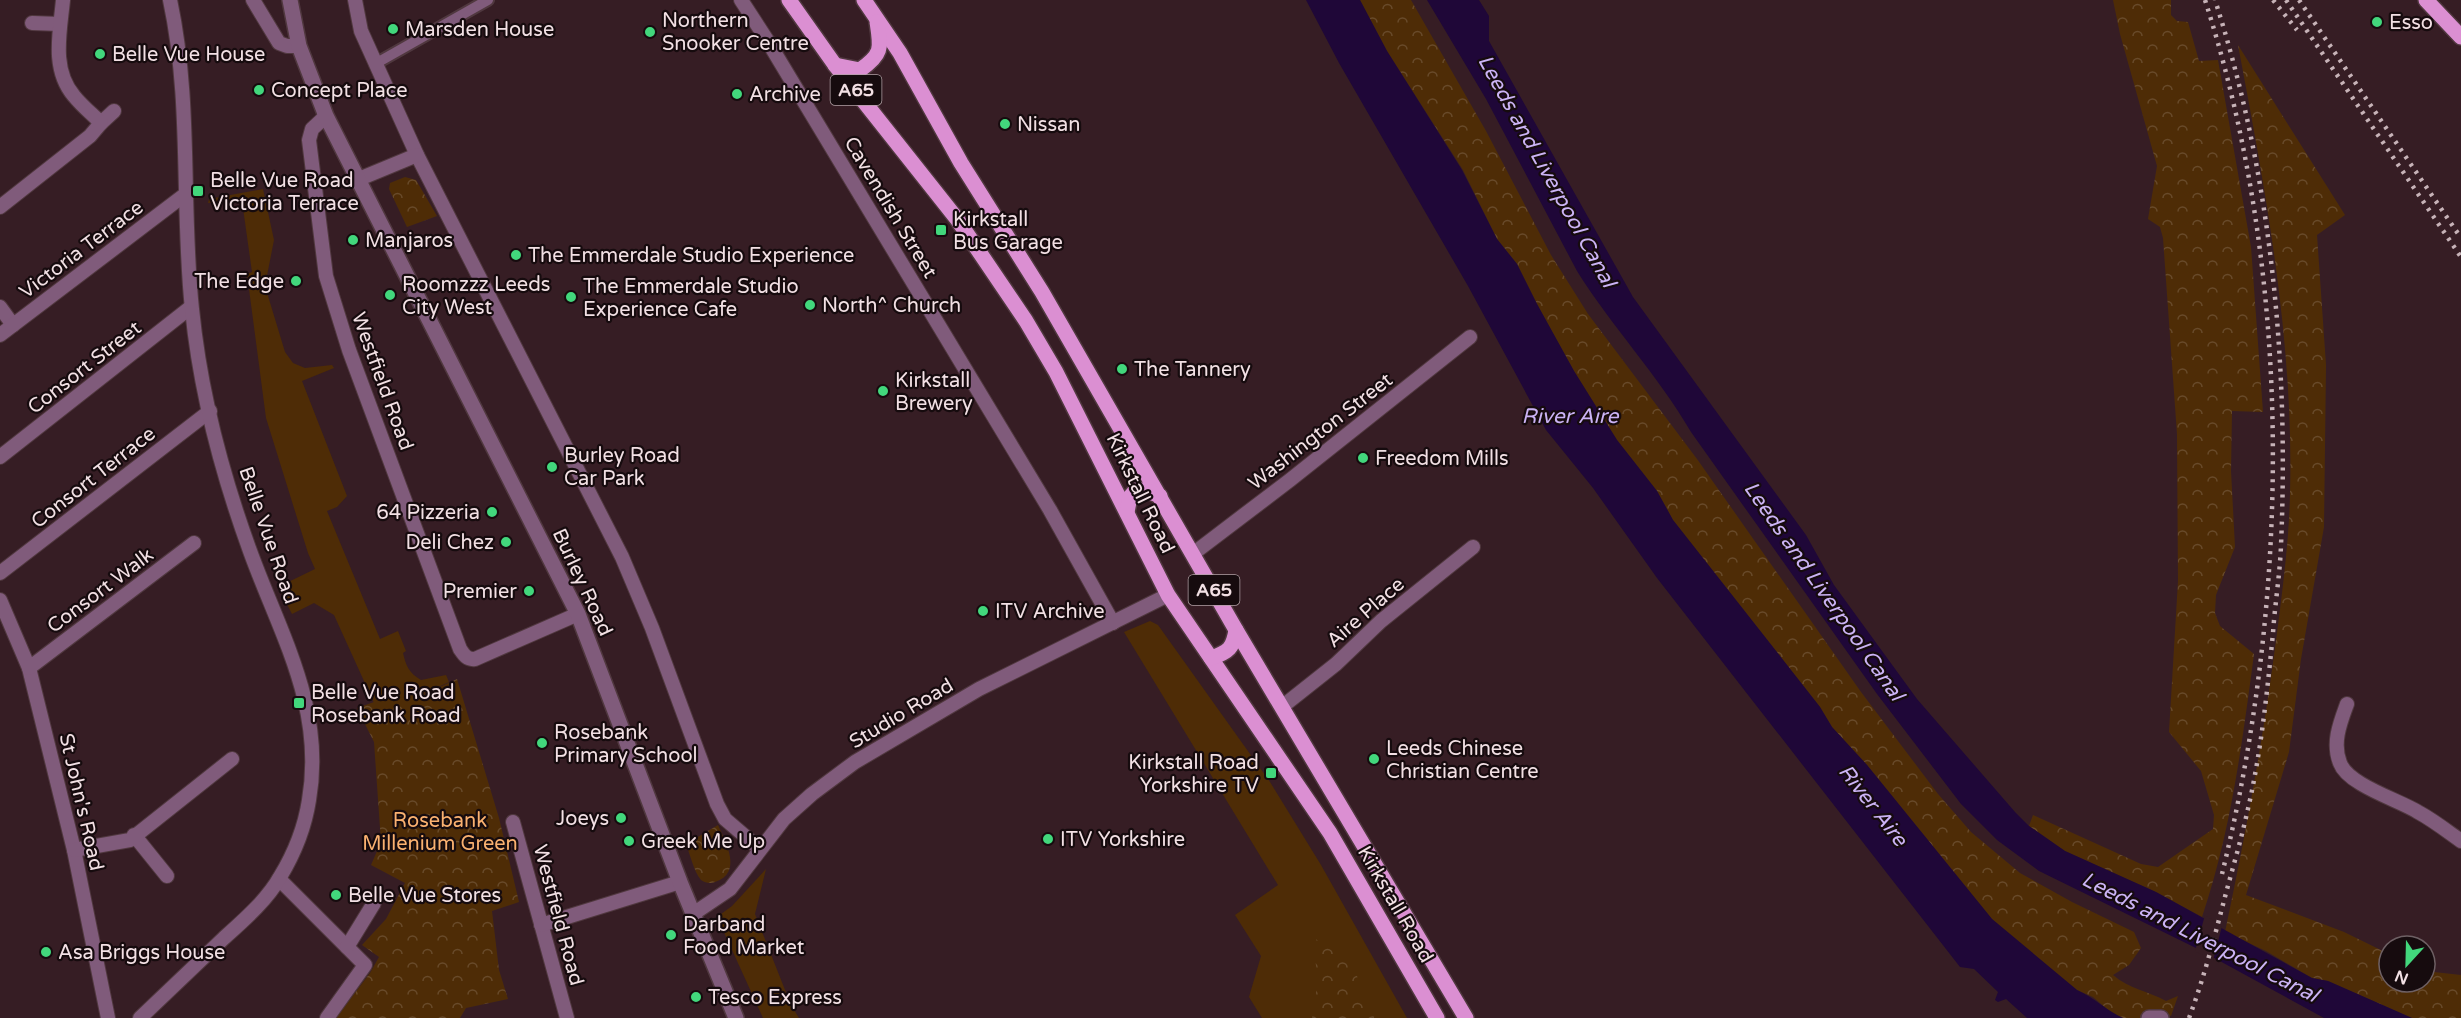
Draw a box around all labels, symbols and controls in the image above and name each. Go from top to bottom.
place label: Northern Snooker Centre [662,9,809,56]
place label: Esso [2389,11,2433,35]
marker: Esso [2370,15,2384,29]
place label: Marsden House [405,18,554,42]
marker: Marsden House [386,22,400,36]
marker: Northern Snooker Centre [643,25,657,39]
place label: Belle Vue House [112,43,265,67]
marker: Belle Vue House [93,47,107,61]
water label: Leeds and Liverpool Canal [1472,51,1622,294]
road number: A65 [830,75,882,105]
place label: Concept Place [271,79,408,103]
marker: Concept Place [252,83,266,97]
place label: Archive [749,83,821,107]
marker: Archive [730,87,744,101]
place label: Nissan [1017,113,1080,137]
marker: Nissan [998,117,1012,131]
street label: Cavendish Street [838,132,942,283]
place label: Belle Vue Road Victoria Terrace [210,169,359,216]
marker: Belle Vue Road Victoria Terrace [191,184,205,198]
street label: Victoria Terrace [15,195,148,304]
place label: Kirkstall Bus Garage [953,208,1063,255]
marker: Kirkstall Bus Garage [934,223,948,237]
place label: Manjaros [365,229,453,253]
marker: Manjaros [346,233,360,247]
place label: The Emmerdale Studio Experience [528,244,854,268]
marker: The Emmerdale Studio Experience [509,248,523,262]
place label: The Edge [194,270,284,294]
place label: Roomzzz Leeds City West [402,273,550,320]
marker: The Edge [289,274,303,288]
place label: The Emmerdale Studio Experience Cafe [583,275,799,322]
marker: Roomzzz Leeds City West [383,288,397,302]
marker: The Emmerdale Studio Experience Cafe [564,290,578,304]
place label: North^ Church [822,294,961,318]
marker: North^ Church [803,298,817,312]
street label: Westfield Road [346,309,418,454]
street label: Consort Street [23,316,146,420]
place label: The Tannery [1134,358,1251,382]
marker: The Tannery [1115,362,1129,376]
street label: Washington Street [1244,368,1398,496]
place label: Kirkstall Brewery [895,369,973,416]
marker: Kirkstall Brewery [876,384,890,398]
water label: River Aire [1522,404,1620,429]
street label: Consort Terrace [27,422,160,534]
street label: Kirkstall Road [1101,429,1180,557]
place label: Burley Road Car Park [564,444,680,491]
place label: Freedom Mills [1375,447,1509,471]
marker: Freedom Mills [1356,451,1370,465]
marker: Burley Road Car Park [545,460,559,474]
street label: Belle Vue Road [233,464,303,607]
water label: Leeds and Liverpool Canal [1738,477,1911,708]
place label: 64 Pizzeria [376,501,480,525]
marker: 64 Pizzeria [485,505,499,519]
street label: Burley Road [547,525,617,640]
place label: Deli Chez [406,531,494,555]
marker: Deli Chez [499,535,513,549]
street label: Consort Walk [43,543,158,639]
street label: Aire Place [1322,573,1409,653]
road number: A65 [1188,575,1240,605]
place label: Premier [443,580,517,604]
marker: Premier [522,584,536,598]
place label: ITV Archive [995,600,1104,624]
marker: ITV Archive [976,604,990,618]
street label: Studio Road [845,673,958,754]
place label: Belle Vue Road Rosebank Road [311,681,461,728]
marker: Belle Vue Road Rosebank Road [292,696,306,710]
place label: Rosebank Primary School [554,721,698,768]
street label: St John's Road [54,731,108,873]
marker: Rosebank Primary School [535,736,549,750]
place label: Leeds Chinese Christian Centre [1386,737,1539,784]
place label: Kirkstall Road Yorkshire TV [1128,751,1259,798]
marker: Leeds Chinese Christian Centre [1367,752,1381,766]
water label: River Aire [1833,759,1913,852]
marker: Kirkstall Road Yorkshire TV [1264,766,1278,780]
place label: Joeys [556,807,609,831]
park label: Rosebank Millenium Green [362,809,518,856]
marker: Joeys [614,811,628,825]
place label: ITV Yorkshire [1060,828,1185,852]
place label: Greek Me Up [641,830,765,854]
marker: ITV Yorkshire [1041,832,1055,846]
marker: Greek Me Up [622,834,636,848]
street label: Westfield Road [528,842,588,988]
street label: Kirkstall Road [1352,842,1438,967]
water label: Leeds and Liverpool Canal [2077,867,2325,1009]
place label: Belle Vue Stores [348,884,501,908]
marker: Belle Vue Stores [329,888,343,902]
place label: Darband Food Market [683,913,805,960]
marker: Darband Food Market [664,928,678,942]
north arrow [2377,934,2437,994]
place label: Asa Briggs House [58,941,225,965]
marker: Asa Briggs House [39,945,53,959]
text: N [2392,965,2411,989]
place label: Tesco Express [708,986,842,1010]
marker: Tesco Express [689,990,703,1004]

